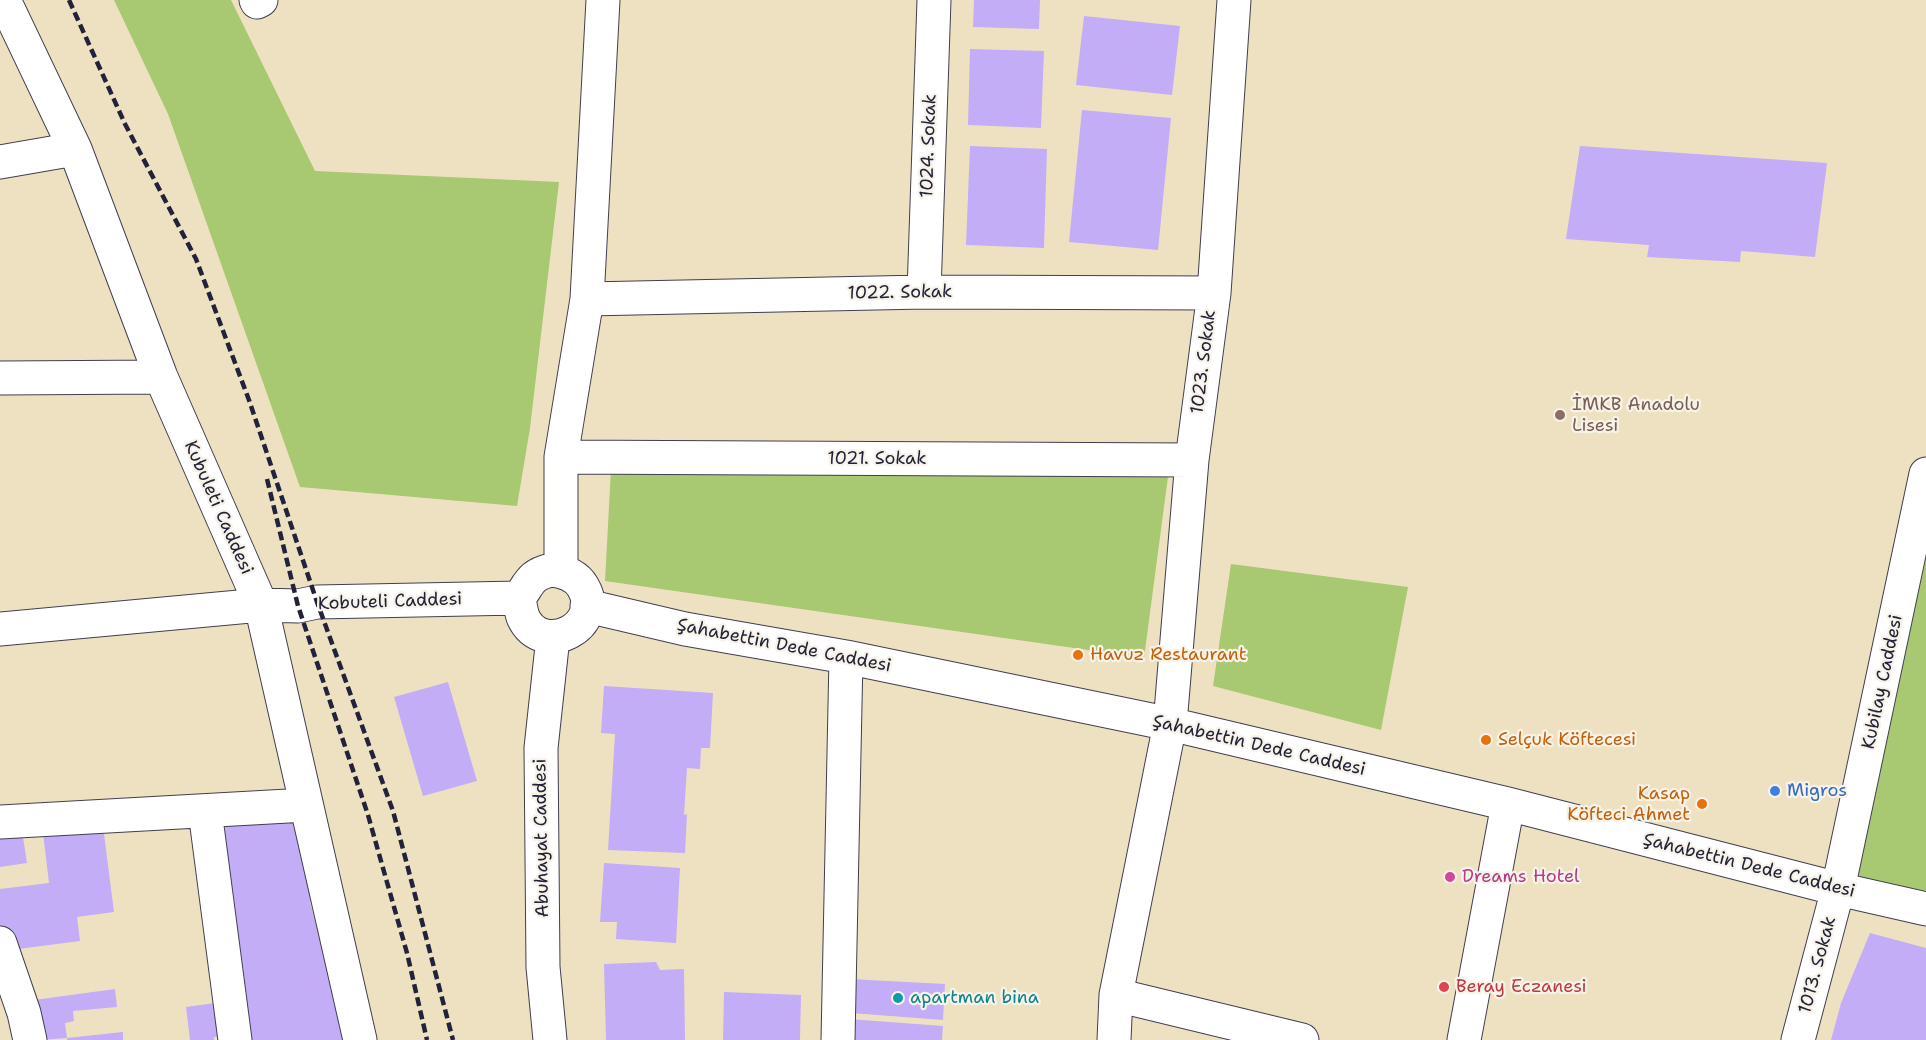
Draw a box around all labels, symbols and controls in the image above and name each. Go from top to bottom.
street label: 1024. Sokak [916,94,942,198]
street label: 1022. Sokak [848,281,952,305]
street label: 1023. Sokak [1187,309,1221,415]
place label: İMKB Anadolu Lisesi [1572,394,1700,436]
marker: İMKB Anadolu Lisesi [1553,408,1567,422]
street label: Kubuleti Caddesi [179,438,257,578]
street label: 1021. Sokak [827,448,927,470]
street label: Kobuteli Caddesi [317,589,463,615]
street label: Kubilay Caddesi [1858,613,1908,751]
street label: Şahabettin Dede Caddesi [675,615,893,677]
place label: Havuz Restaurant [1090,644,1247,666]
marker: Havuz Restaurant [1071,648,1085,662]
street label: Şahabettin Dede Caddesi [1150,711,1368,781]
place label: Selçuk Köftecesi [1498,729,1636,751]
marker: Selçuk Köftecesi [1479,733,1493,747]
street label: Abuhayat Caddesi [530,758,554,918]
place label: Migros [1787,780,1847,802]
place label: Kasap Köfteci Ahmet [1567,783,1690,826]
marker: Migros [1768,784,1782,798]
marker: Kasap Köfteci Ahmet [1695,797,1709,811]
street label: Şahabettin Dede Caddesi [1641,829,1857,903]
place label: Dreams Hotel [1462,866,1580,888]
marker: Dreams Hotel [1443,870,1457,884]
street label: 1013. Sokak [1795,914,1841,1016]
place label: Beray Eczanesi [1456,976,1587,998]
marker: Beray Eczanesi [1437,980,1451,994]
place label: apartman bina [910,987,1039,1009]
marker: apartman bina [891,991,905,1005]

